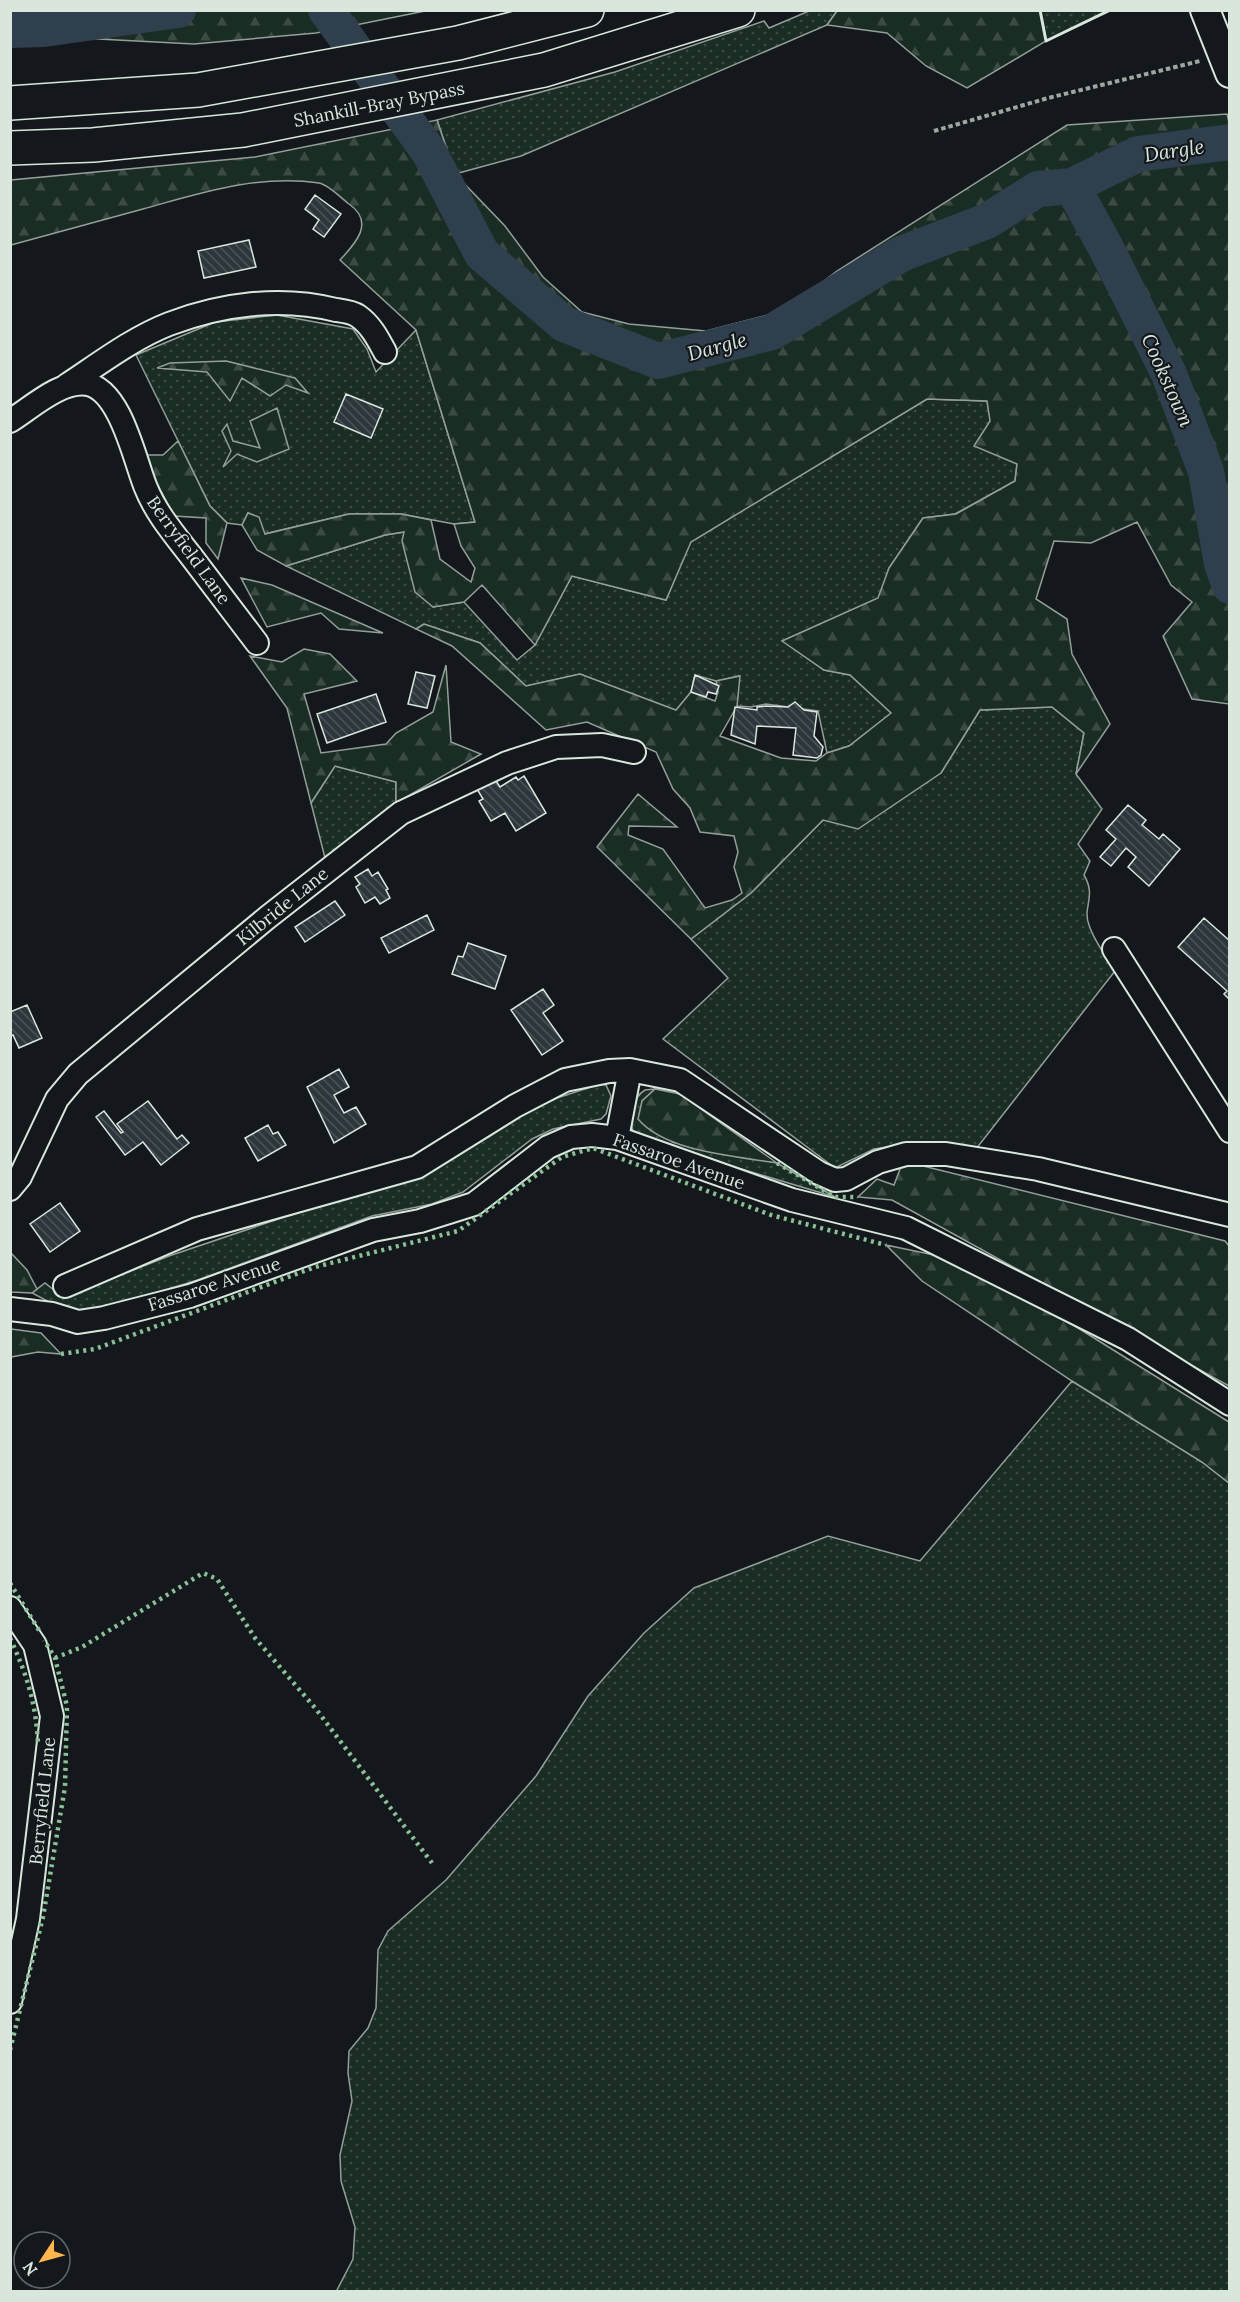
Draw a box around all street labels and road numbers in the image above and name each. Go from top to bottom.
street label: Shankill-Bray Bypass [292,76,466,132]
street label: Berryfield Lane [142,491,236,609]
street label: Kilbride Lane [231,862,333,950]
street label: Fassaroe Avenue [610,1128,748,1194]
street label: Fassaroe Avenue [145,1252,283,1316]
street label: Berryfield Lane [24,1736,60,1866]

